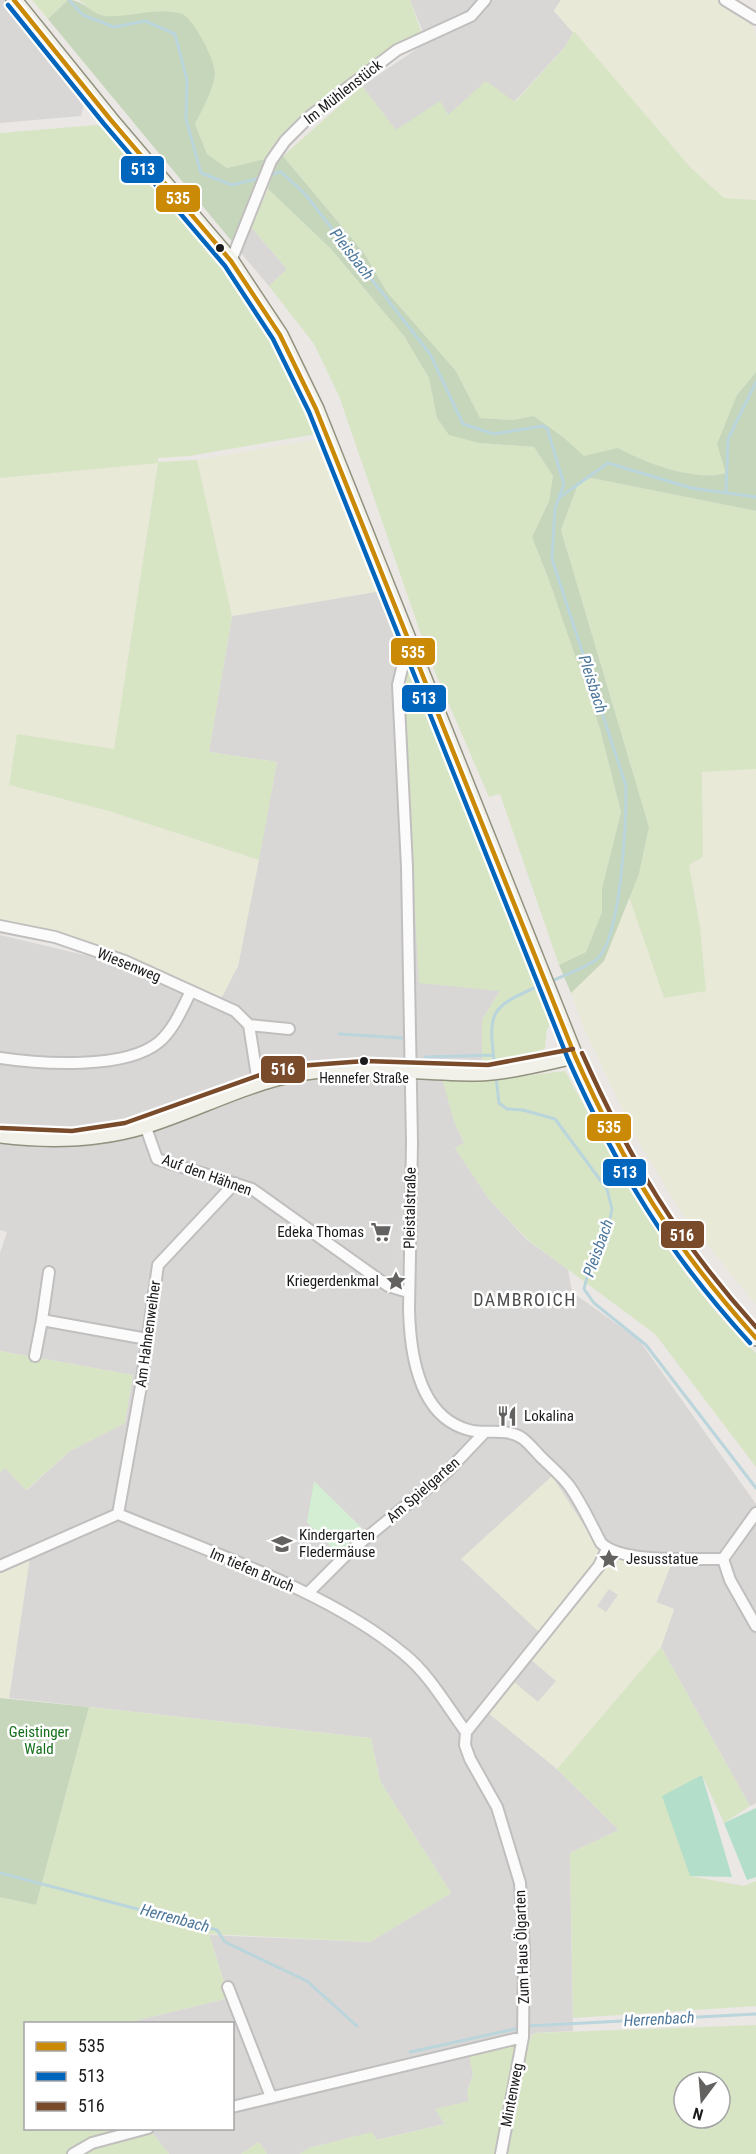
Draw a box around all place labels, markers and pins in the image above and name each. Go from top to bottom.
unlabelled marker [214,242,226,254]
marker: Hennefer Straße [358,1055,370,1067]
place label: Hennefer Straße [319,1070,409,1086]
supermarket icon: Edeka Thomas [369,1220,393,1244]
place label: Edeka Thomas [277,1223,364,1241]
place icon: Kriegerdenkmal [384,1269,408,1293]
place label: Kriegerdenkmal [286,1272,379,1290]
restaurant icon: Lokalina [495,1404,519,1428]
place label: Lokalina [524,1407,574,1425]
place label: Kindergarten Fledermäuse [299,1526,375,1561]
school or university icon: Kindergarten Fledermäuse [270,1532,294,1556]
place icon: Jesusstatue [597,1547,621,1571]
place label: Jesusstatue [626,1550,698,1568]

